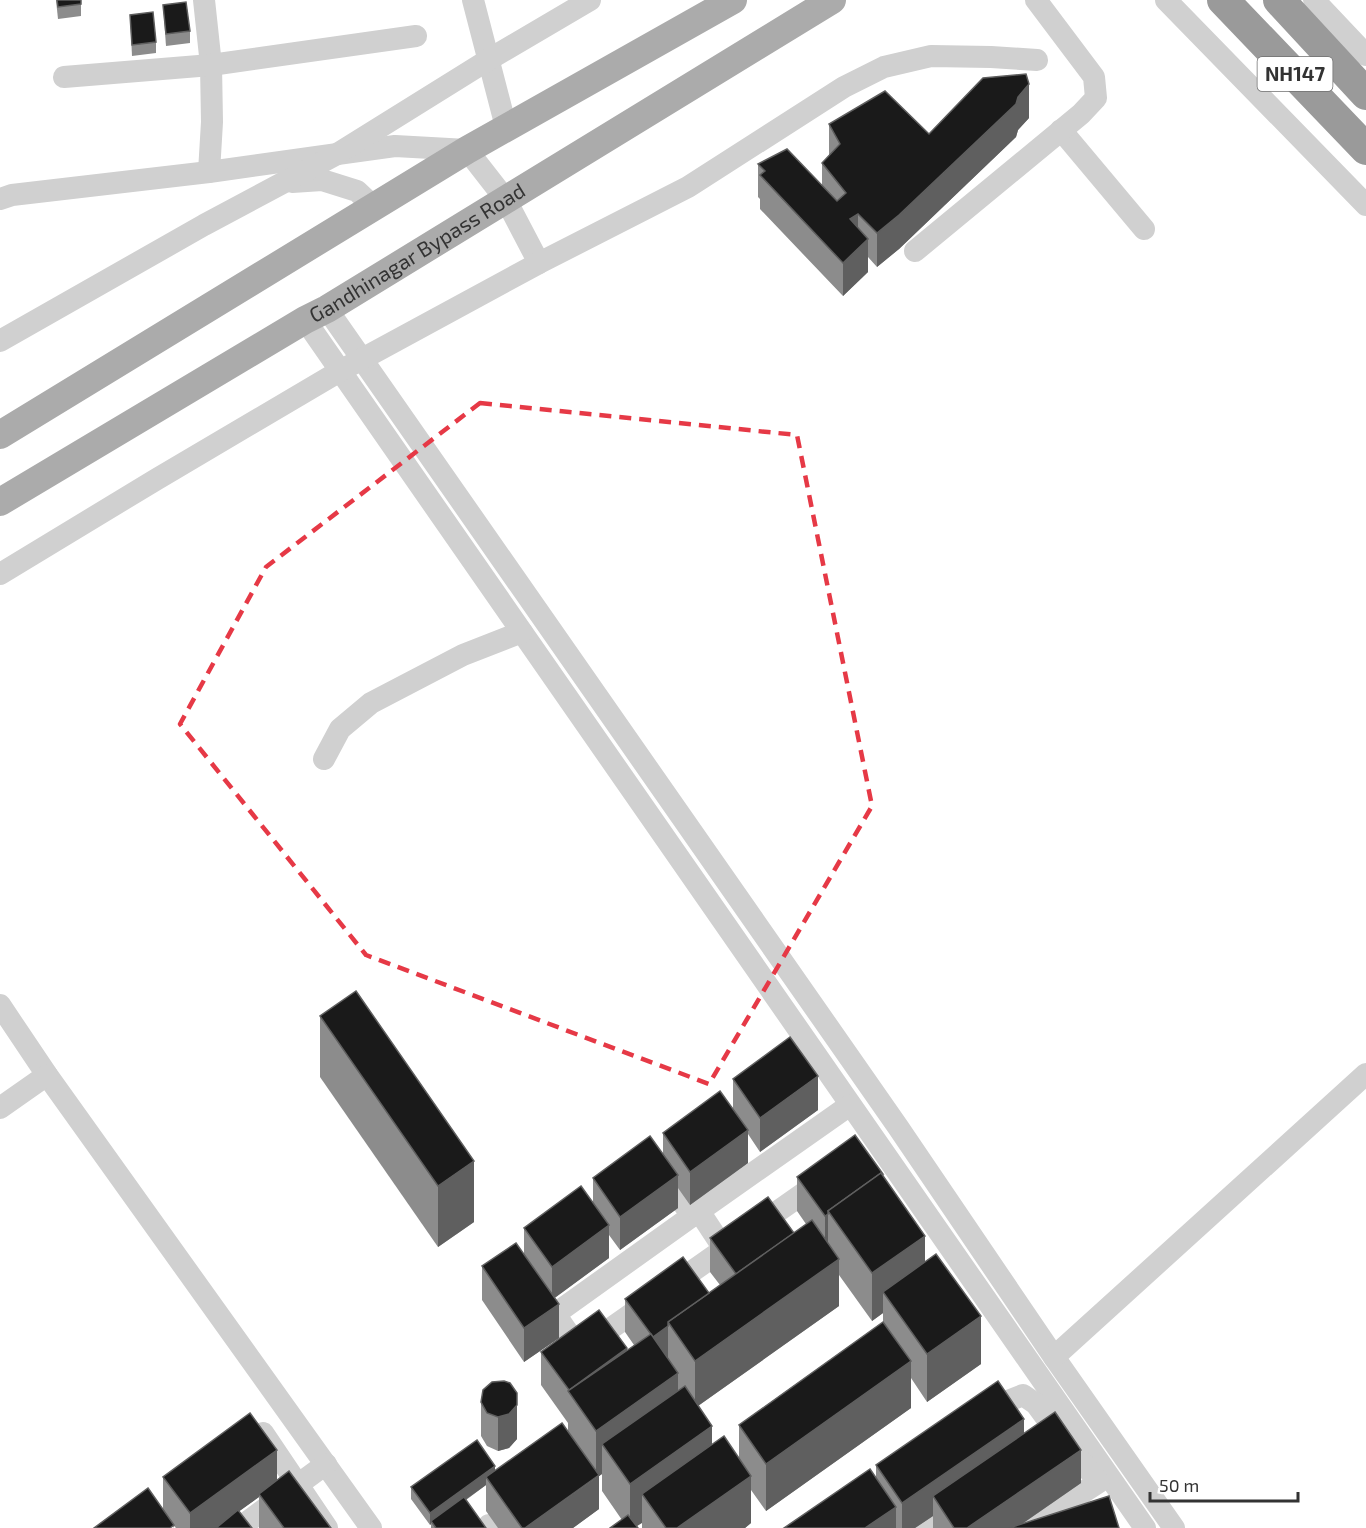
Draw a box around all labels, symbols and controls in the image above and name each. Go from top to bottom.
road number: NH147 [1258,57,1332,91]
street label: Gandhinagar Bypass Road [305,177,529,327]
scale bar [1150,1465,1298,1503]
text: 50 m [1159,1474,1199,1496]

